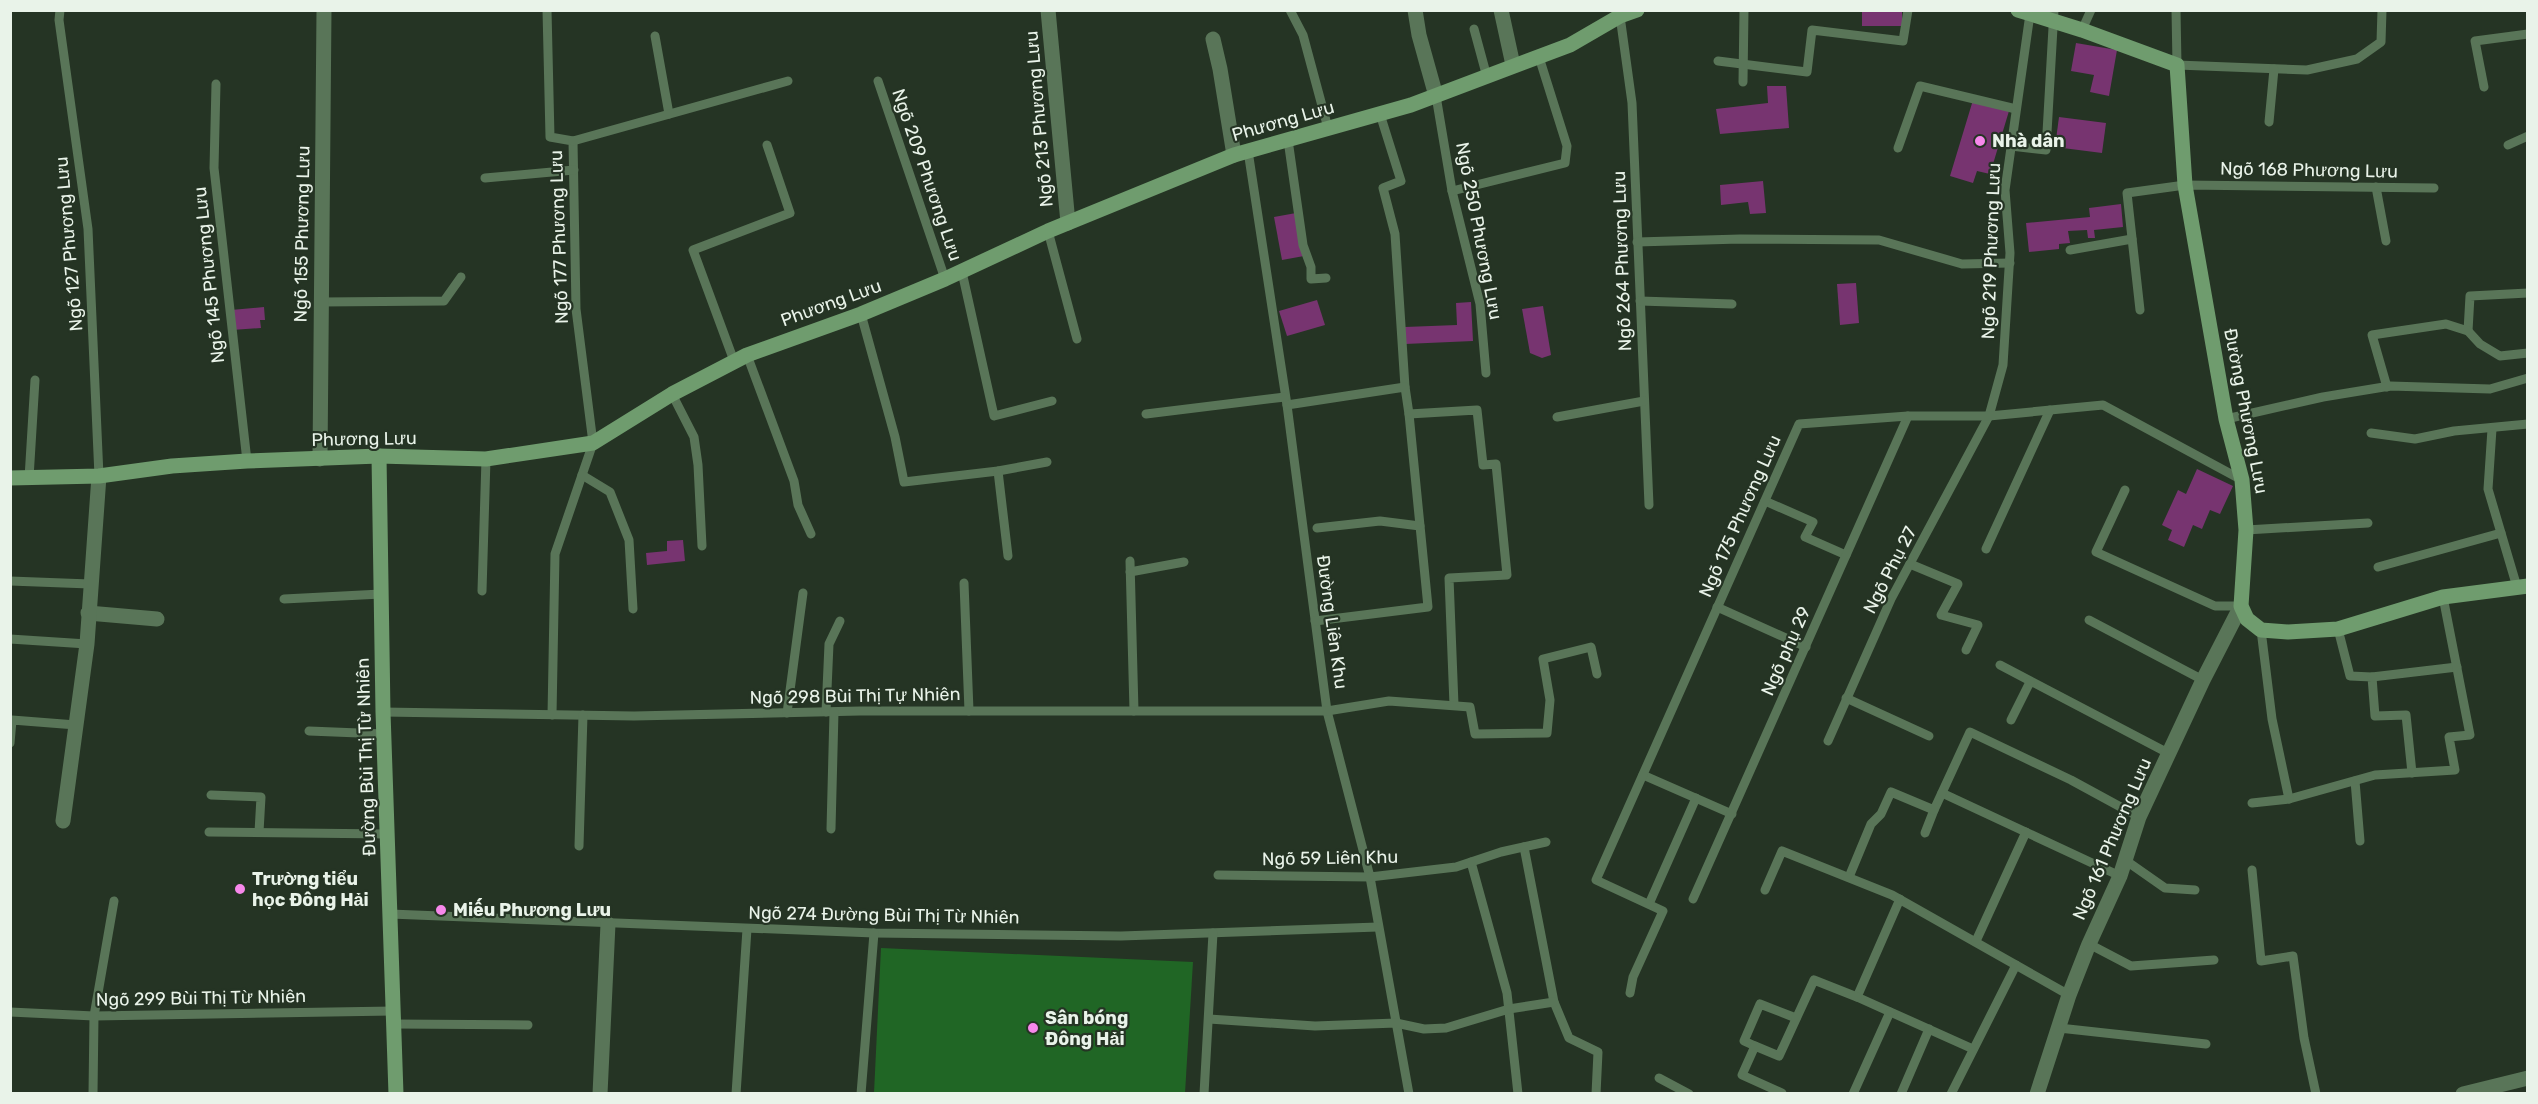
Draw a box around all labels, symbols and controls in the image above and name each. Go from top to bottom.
street label: Ngõ 213 Phương Lưu [1020,30,1058,208]
street label: Ngõ 209 Phương Lưu [887,86,967,264]
street label: Phương Lưu [1229,96,1337,146]
place label: Nhà dân [1992,130,2065,152]
marker: Nhà dân [1973,134,1987,148]
street label: Ngõ 250 Phương Lưu [1451,140,1507,322]
street label: Ngõ 155 Phương Lưu [289,145,315,323]
street label: Ngõ 177 Phương Lưu [545,150,573,324]
street label: Ngõ 127 Phương Lưu [50,156,88,332]
street label: Ngõ 168 Phương Lưu [2220,157,2398,183]
street label: Ngõ 219 Phương Lưu [1977,162,2005,340]
street label: Ngõ 264 Phương Lưu [1608,170,1636,352]
street label: Ngõ 145 Phương Lưu [189,186,229,364]
street label: Phương Lưu [778,275,884,331]
street label: Đường Phương Lưu [2219,326,2273,496]
street label: Phương Lưu [311,427,417,451]
street label: Ngõ 175 Phương Lưu [1694,431,1786,601]
street label: Ngõ Phụ 27 [1859,523,1921,617]
street label: Đường Liên Khu [1312,554,1352,690]
street label: Ngõ phụ 29 [1757,603,1815,699]
street label: Đường Bùi Thị Từ Nhiên [352,658,380,856]
street label: Ngõ 298 Bùi Thị Tự Nhiên [749,683,961,709]
street label: Ngõ 161 Phương Lưu [2068,755,2156,923]
street label: Ngõ 59 Liên Khu [1262,846,1398,870]
place label: Trường tiểu học Đông Hải [252,868,369,911]
marker: Trường tiểu học Đông Hải [233,882,247,896]
place label: Miếu Phương Lưu [453,898,611,921]
street label: Ngõ 274 Đường Bùi Thị Từ Nhiên [748,902,1020,928]
marker: Miếu Phương Lưu [434,903,448,917]
street label: Ngõ 299 Bùi Thị Từ Nhiên [96,985,306,1011]
place label: Sân bóng Đông Hải [1045,1007,1128,1050]
marker: Sân bóng Đông Hải [1026,1021,1040,1035]

